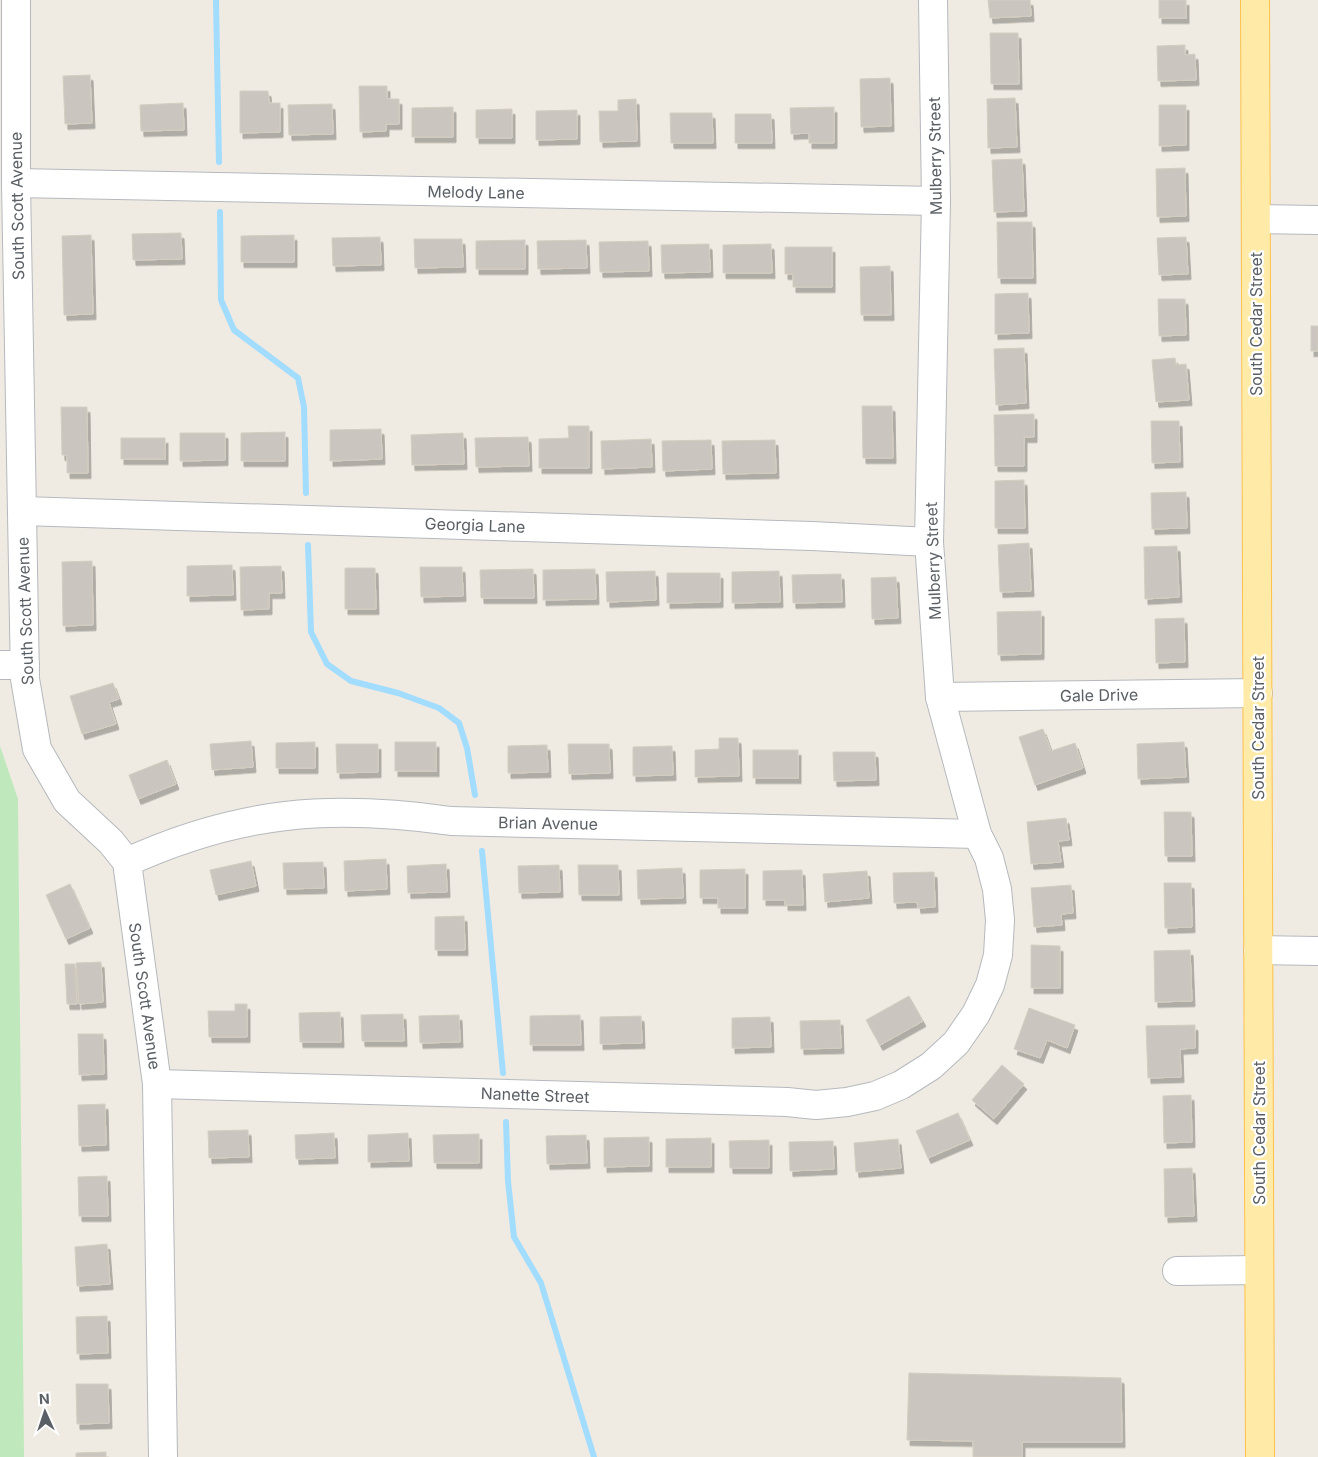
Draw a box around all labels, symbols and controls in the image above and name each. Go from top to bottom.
street label: Mulberry Street [924,97,946,215]
street label: South Scott Avenue [6,132,28,280]
street label: Melody Lane [427,181,525,203]
street label: South Cedar Street [1246,252,1266,396]
street label: Mulberry Street [921,502,945,620]
street label: Georgia Lane [424,513,526,537]
street label: South Scott Avenue [12,537,38,685]
street label: South Cedar Street [1248,656,1268,800]
street label: Gale Drive [1060,684,1138,706]
street label: Brian Avenue [498,812,598,834]
street label: South Scott Avenue [125,921,165,1071]
street label: South Cedar Street [1249,1061,1269,1205]
street label: Nanette Street [480,1083,590,1107]
north arrow [20,1387,70,1437]
text: N [39,1390,50,1407]

